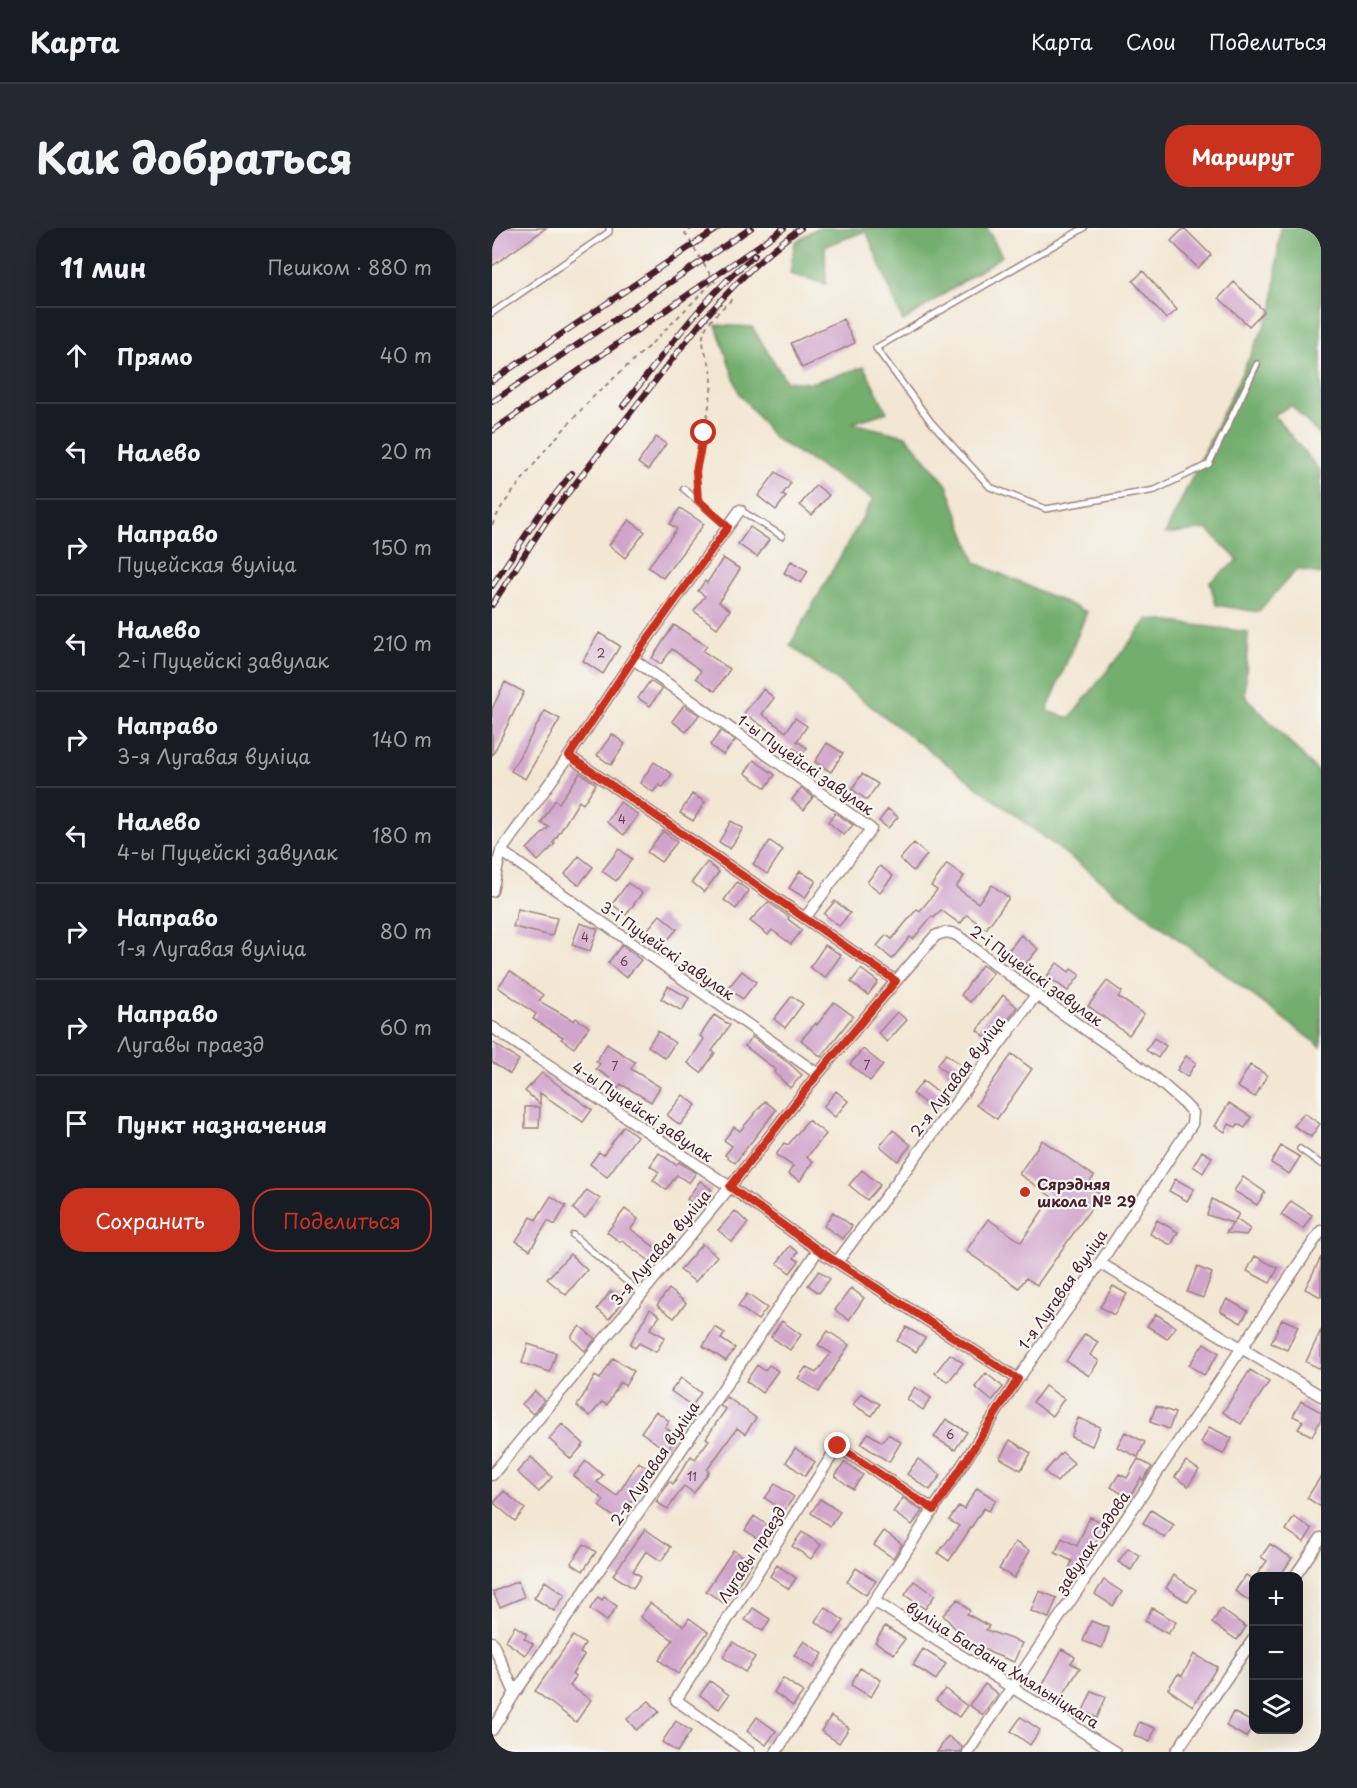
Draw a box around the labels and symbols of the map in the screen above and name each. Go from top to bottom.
route start [690,419,716,445]
house number: 2 [597,644,605,662]
street label: 1-ы Пуцейскі завулак [733,708,879,820]
house number: 4 [618,810,626,828]
street label: 3-і Пуцейскі завулак [596,895,740,1005]
street label: 2-і Пуцейскі завулак [966,919,1108,1031]
house number: 4 [581,928,589,946]
house number: 6 [620,952,628,970]
street label: 2-я Лугавая вуліца [904,1010,1011,1141]
street label: 4-ы Пуцейскі завулак [568,1055,718,1167]
house number: 7 [864,1056,871,1074]
house number: 7 [612,1057,619,1075]
place label: Сярэдняя школа № 29 [1037,1172,1136,1212]
street label: 3-я Лугавая вуліца [605,1183,716,1310]
marker: Сярэдняя школа № 29 [1018,1185,1032,1199]
street label: 1-я Лугавая вуліца [1012,1224,1113,1354]
street label: 2-я Лугавая вуліца [604,1395,705,1530]
house number: 6 [946,1425,954,1443]
route end [824,1432,850,1458]
house number: 11 [687,1467,697,1485]
street label: завулак Сядова [1048,1485,1135,1599]
street label: Лугавы праезд [711,1501,791,1607]
street label: вуліца Багдана Хмяльніцкага [902,1595,1105,1733]

